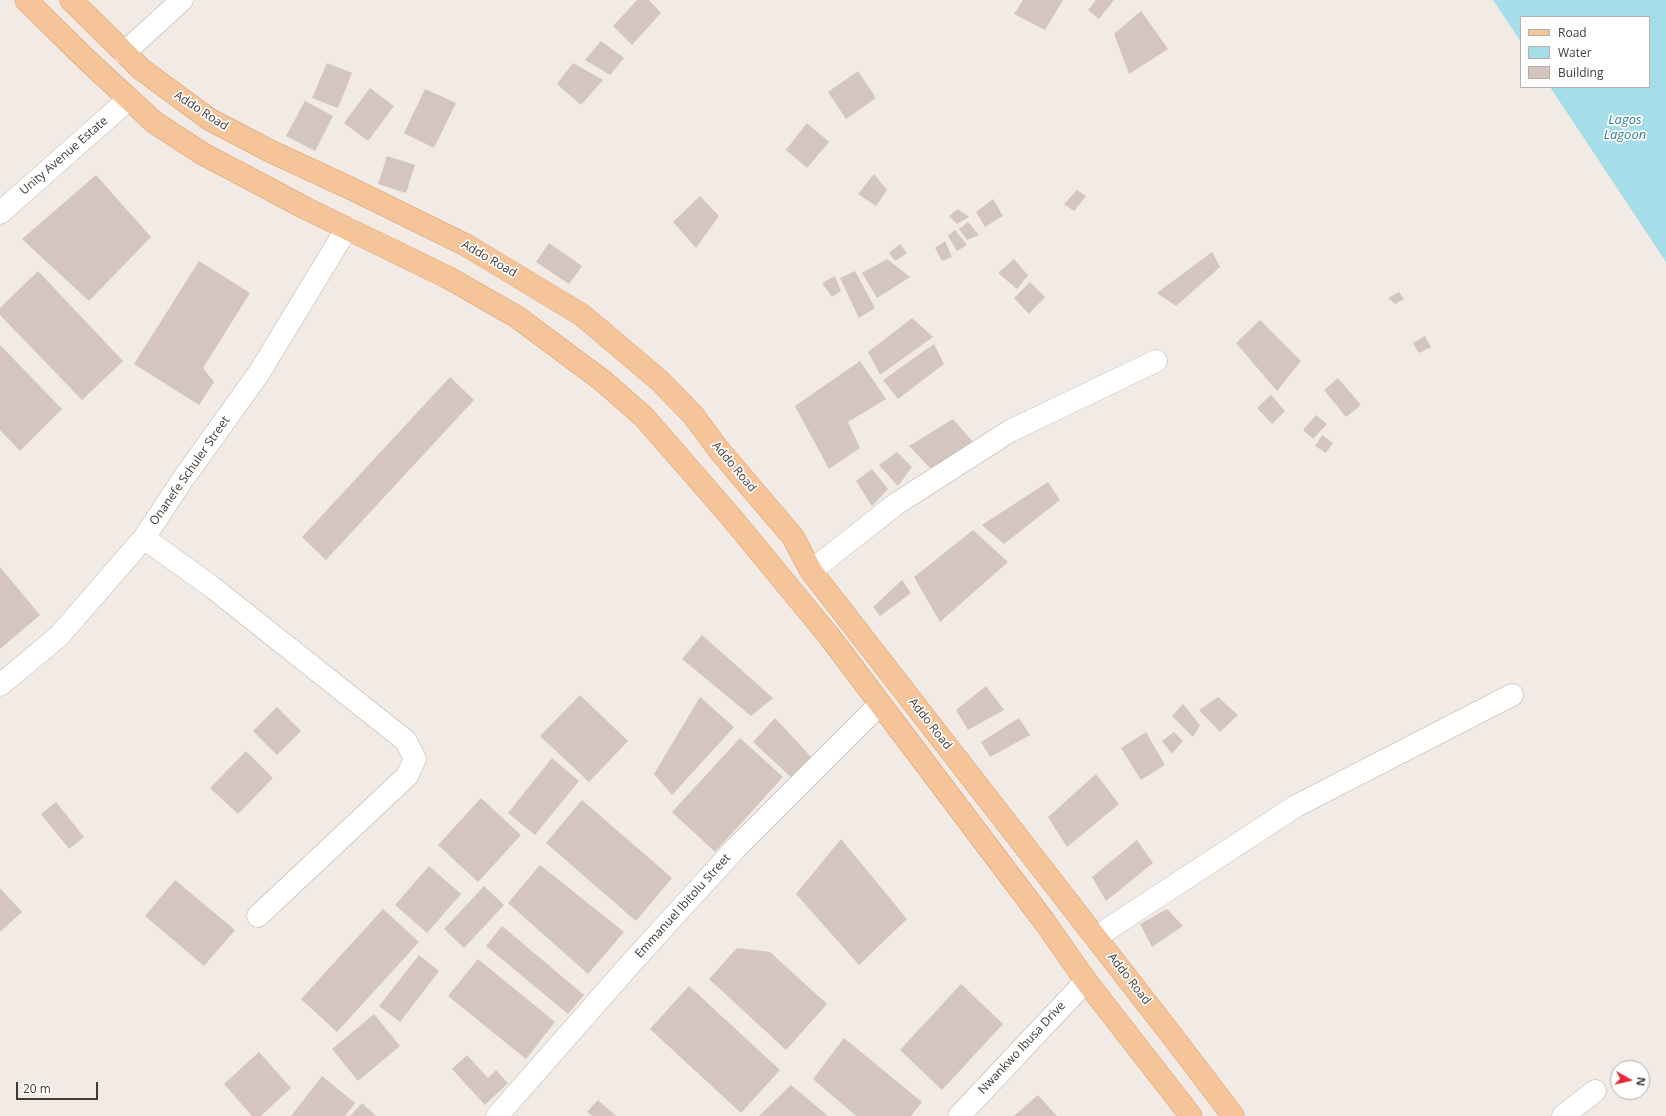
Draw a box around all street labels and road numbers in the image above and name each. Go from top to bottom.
street label: Addo Road [171,88,231,134]
street label: Unity Avenue Estate [17,114,111,198]
street label: Addo Road [459,237,519,281]
street label: Onanefe Schuler Street [147,414,233,528]
street label: Addo Road [709,439,759,495]
street label: Addo Road [905,695,955,753]
street label: Emmanuel Ibitolu Street [632,851,734,961]
street label: Addo Road [1104,950,1154,1008]
street label: Nwankwo Ibusa Drive [975,999,1069,1097]

